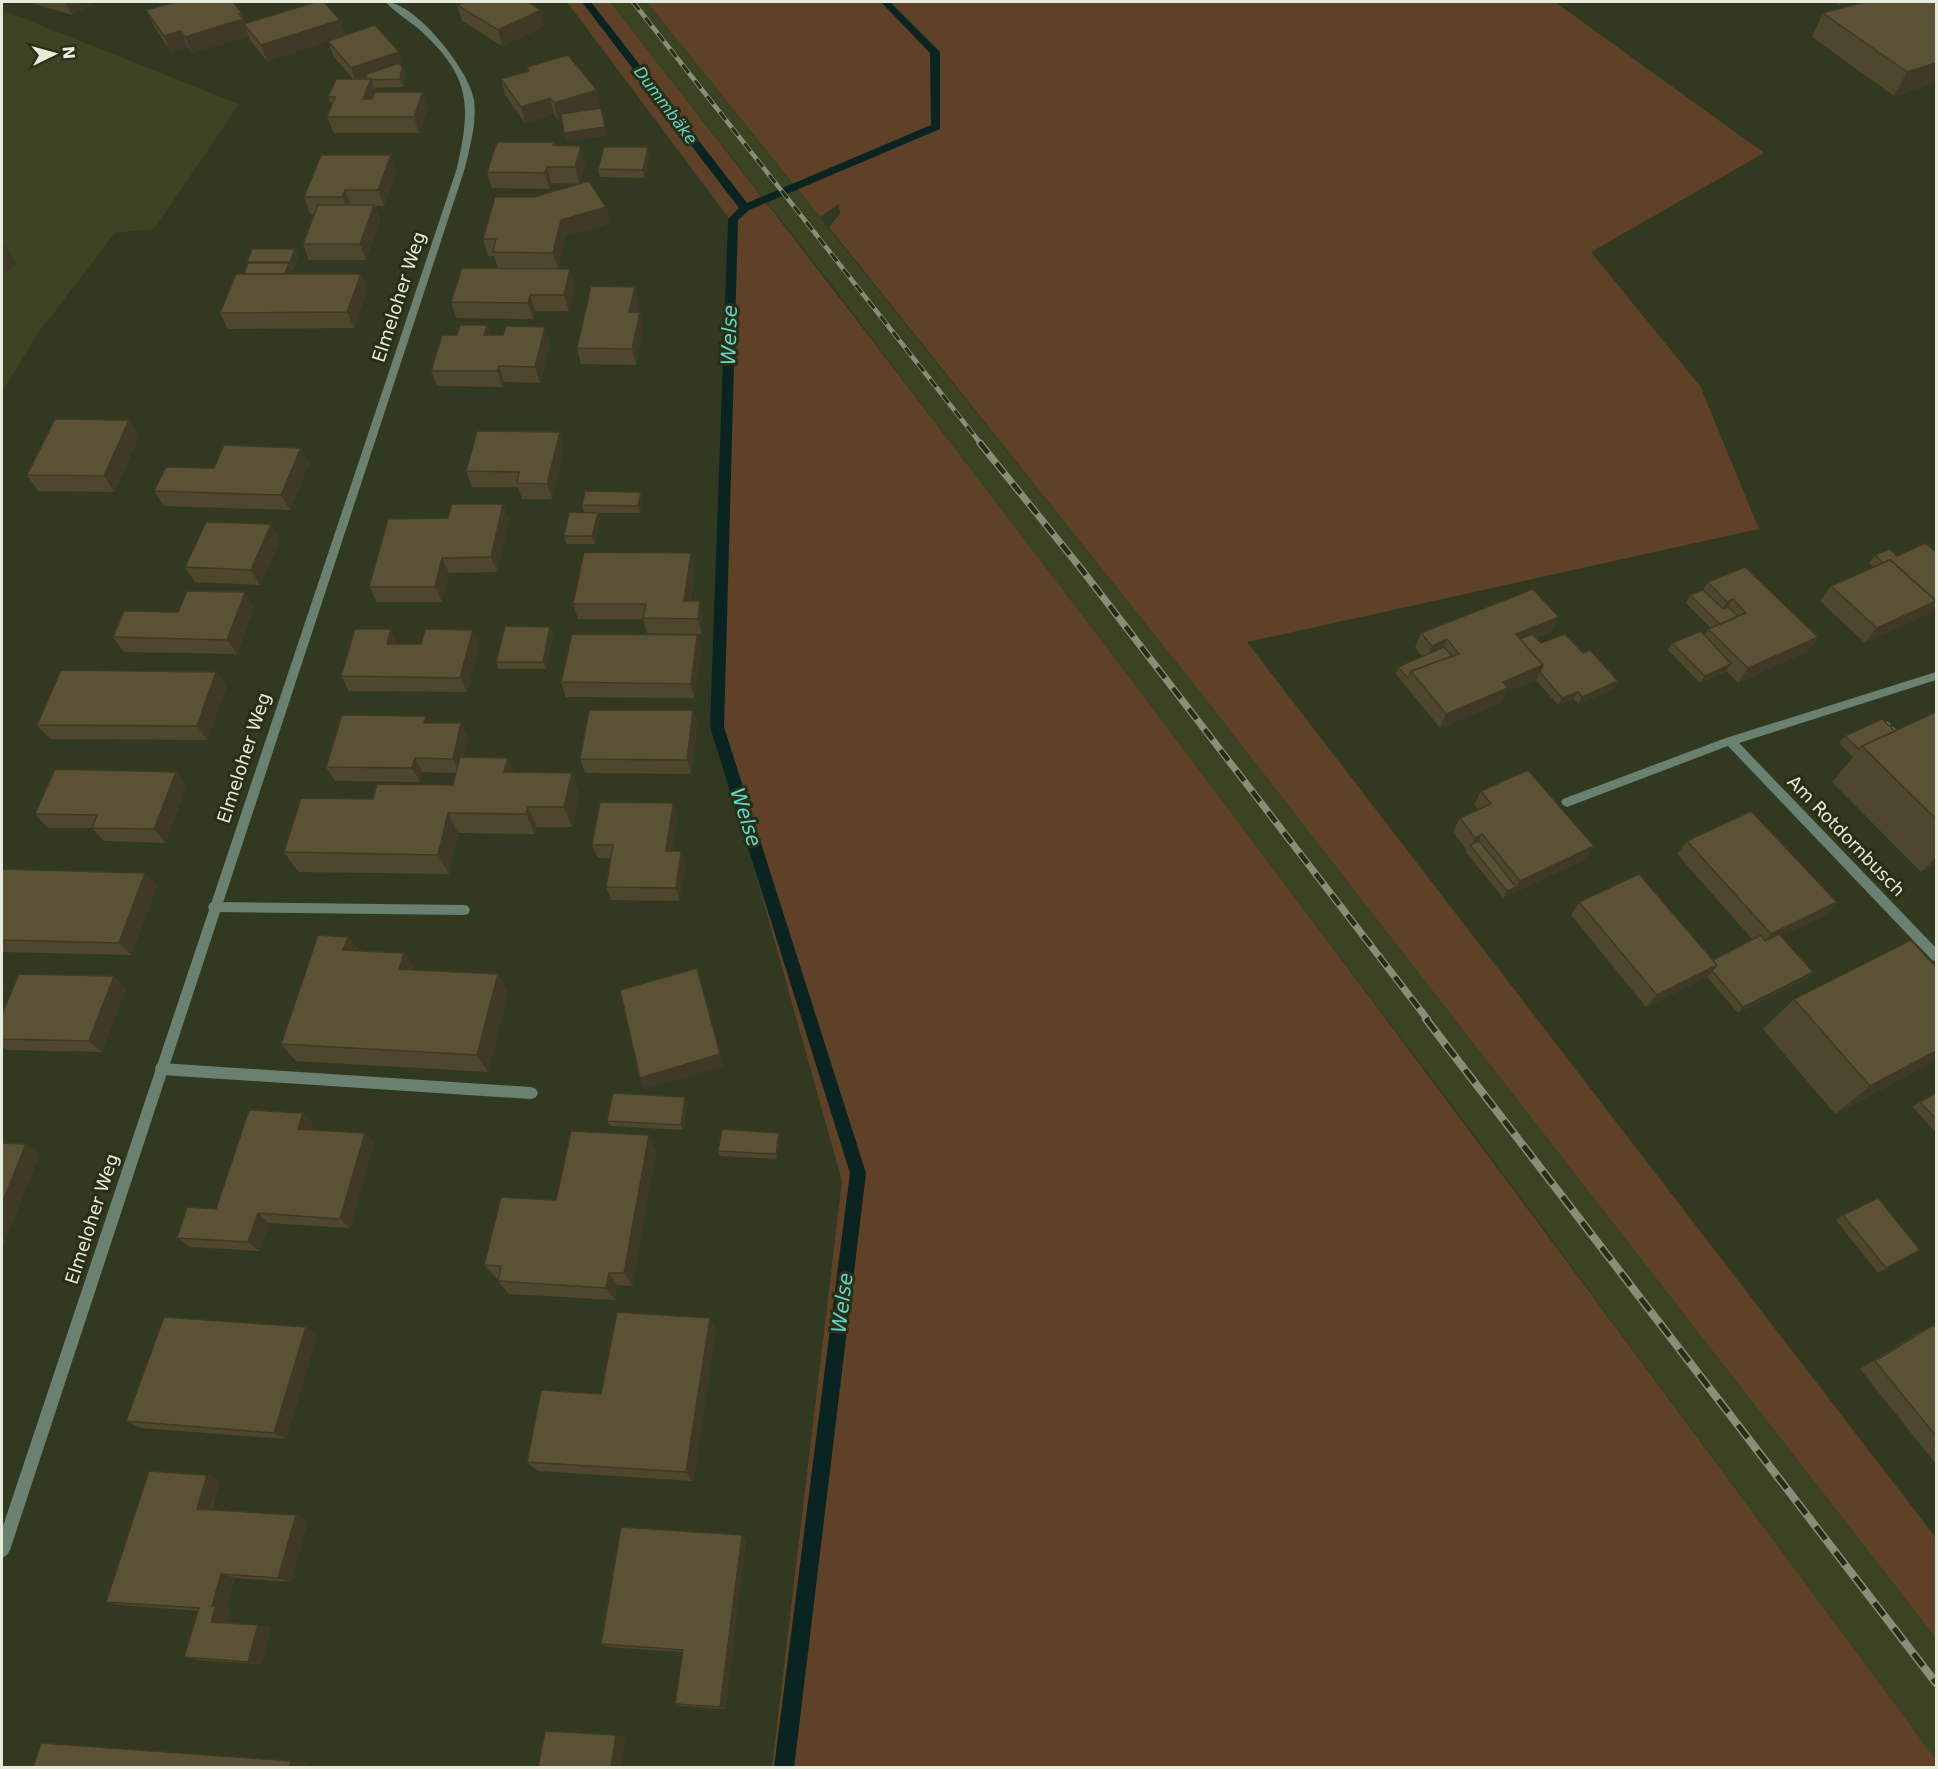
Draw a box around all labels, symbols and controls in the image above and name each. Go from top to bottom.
north arrow [24,24,84,84]
text: N [58,45,78,60]
water label: Dummbäke [630,63,701,148]
street label: Elmeloher Weg [368,229,429,365]
water label: Welse [716,304,742,366]
street label: Elmeloher Weg [213,690,274,826]
street label: Am Rotdornbusch [1783,771,1909,900]
water label: Welse [725,785,767,849]
street label: Elmeloher Weg [61,1151,122,1287]
water label: Welse [826,1272,858,1334]

